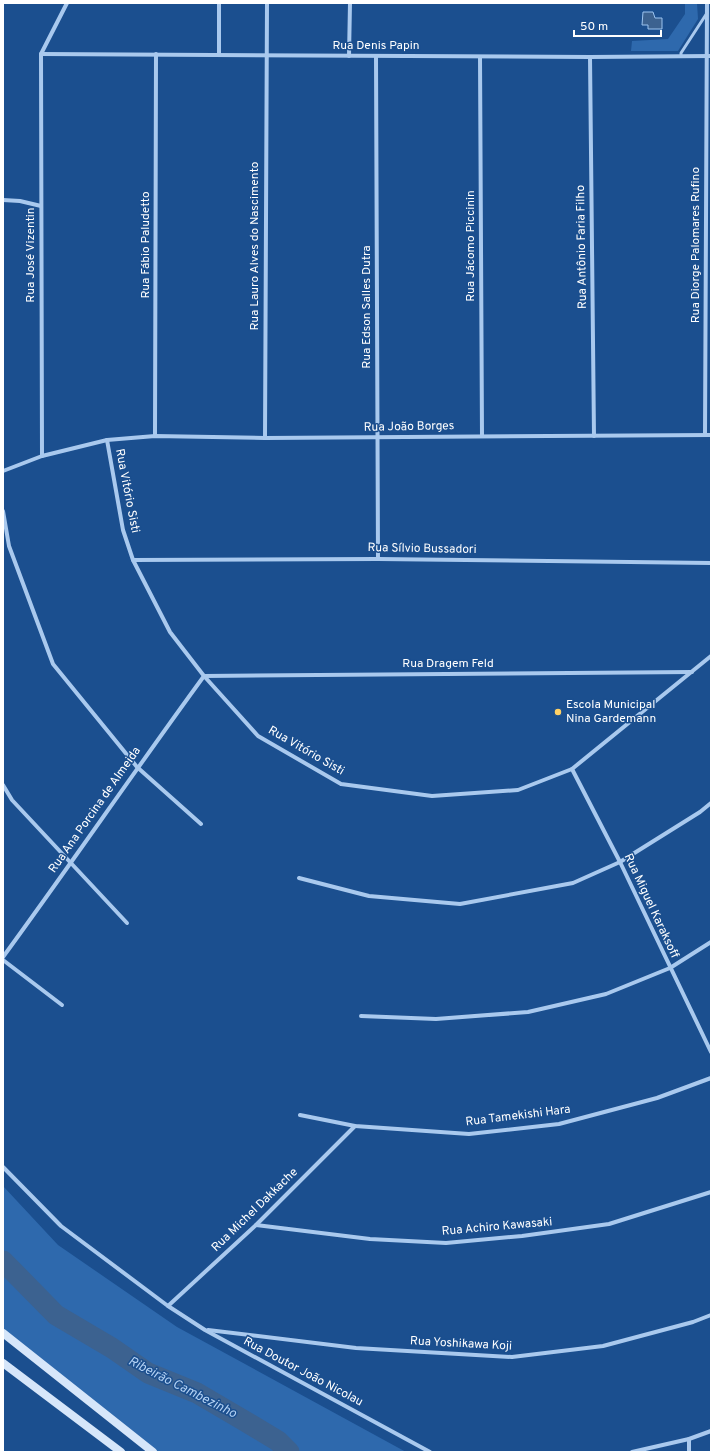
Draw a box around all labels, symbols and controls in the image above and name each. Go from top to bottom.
scale bar [574,12,661,38]
text: 50 m [580,19,608,35]
street label: Rua Denis Papin [332,38,420,54]
street label: Rua Lauro Alves do Nascimento [247,161,263,331]
street label: Rua Diorge Palomares Rufino [688,166,704,323]
street label: Rua Antônio Faria Filho [573,184,591,309]
street label: Rua Jácomo Piccinin [463,190,479,302]
street label: Rua Fábio Paludetto [138,191,154,299]
street label: Rua José Vizentin [23,207,39,303]
street label: Rua Edson Salles Dutra [359,245,375,369]
street label: Rua João Borges [364,418,454,436]
street label: Rua Vitório Sisti [111,447,143,535]
street label: Rua Sílvio Bussadori [367,540,477,558]
street label: Rua Dragem Feld [402,656,494,672]
place label: Escola Municipal Nina Gardemann [566,697,656,727]
marker: Escola Municipal Nina Gardemann [553,707,563,717]
street label: Rua Vitório Sisti [265,723,347,779]
street label: Rua Ana Porcina de Almeida [45,744,145,876]
street label: Rua Miguel Karaksoff [620,851,682,961]
street label: Rua Tamekishi Hara [465,1102,571,1130]
street label: Rua Michel Dakkache [208,1164,302,1256]
street label: Rua Achiro Kawasaki [441,1214,553,1240]
street label: Rua Yoshikawa Koji [410,1333,512,1355]
street label: Rua Doutor João Nicolau [240,1334,366,1410]
water label: Ribeirão Cambezinho [125,1354,239,1422]

